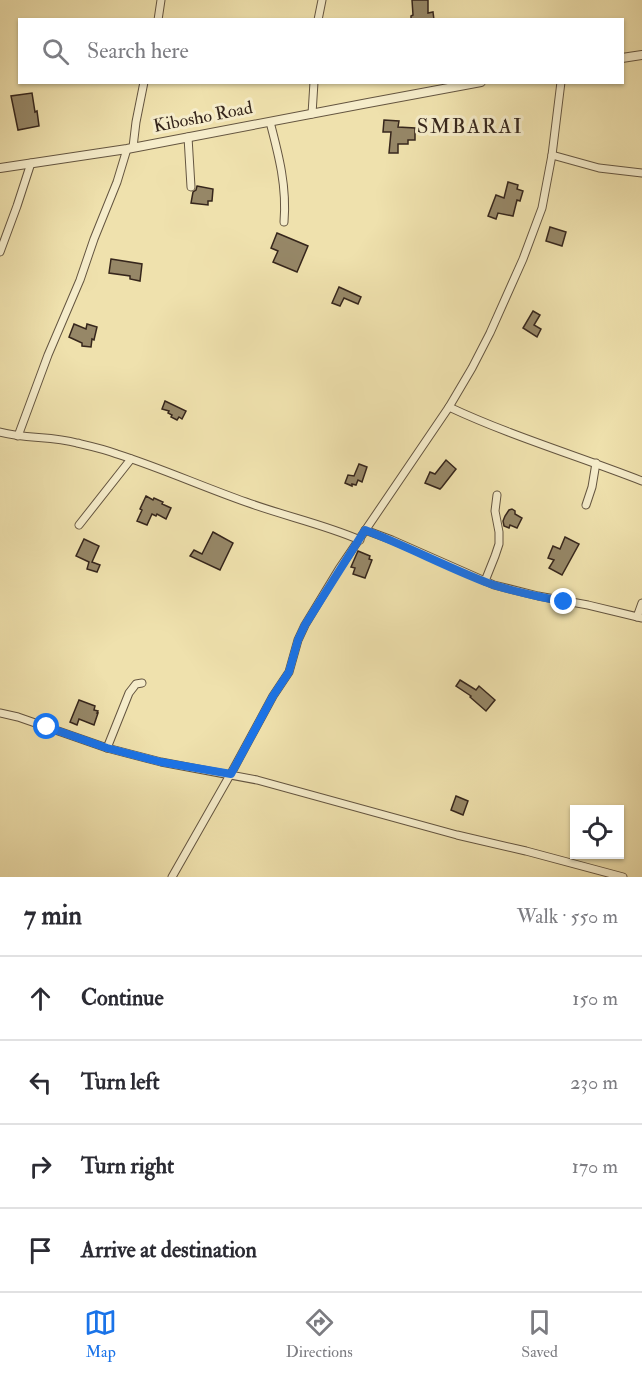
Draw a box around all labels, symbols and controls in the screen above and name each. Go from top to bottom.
search box [18,18,624,84]
icon: search [39,35,72,68]
text: Search here [87,37,189,65]
street label: Kibosho Road [152,96,255,138]
district label: SMBARAI [417,113,523,140]
route end [550,588,576,614]
route start [33,713,59,739]
map controls [570,805,624,859]
button: locate [570,805,624,859]
text: 7 min [24,900,82,932]
text: Walk · 550 m [517,904,618,929]
icon: ahead [24,982,57,1015]
text: Continue [81,984,164,1012]
text: 150 m [572,986,618,1011]
icon: left [24,1066,57,1099]
text: Turn left [81,1068,160,1096]
text: 230 m [570,1070,618,1095]
icon: right [24,1150,57,1183]
text: Turn right [81,1152,174,1180]
text: 170 m [572,1154,618,1179]
icon: arrive [24,1234,57,1267]
text: Arrive at destination [81,1236,257,1264]
tab: Map [84,1306,117,1362]
tab: Directions [286,1306,353,1362]
tab: Saved [521,1306,558,1362]

